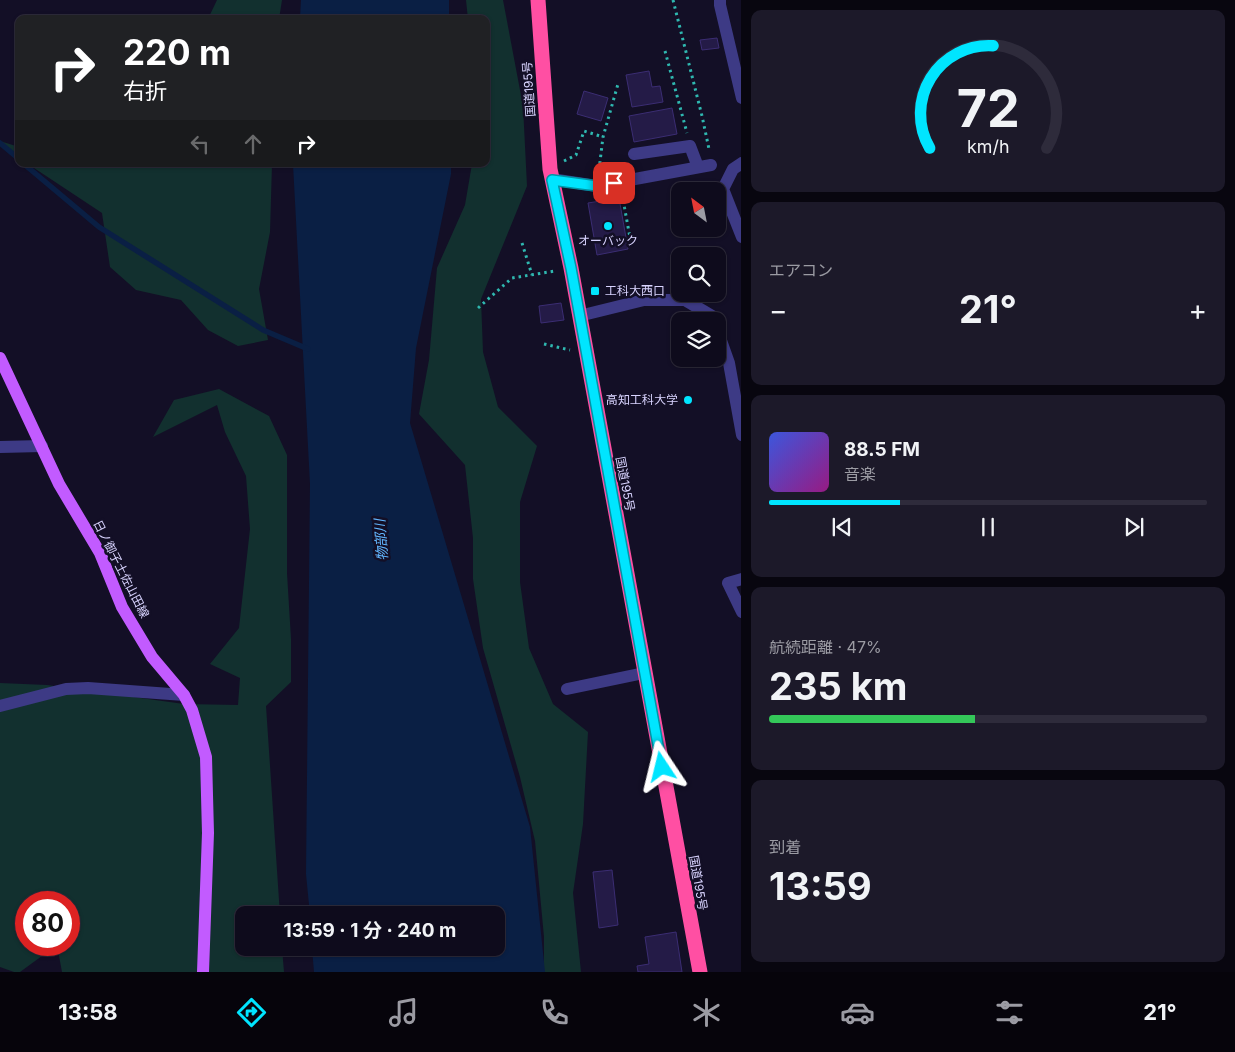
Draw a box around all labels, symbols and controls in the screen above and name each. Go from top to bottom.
text: 220 m [123,31,231,73]
icon: right [40,35,105,100]
street label: 国道195号 [519,61,538,117]
text: 72 [957,77,1020,140]
text: 右折 [123,78,167,104]
icon: left [186,130,214,158]
icon: ahead [239,130,267,158]
icon: right [292,130,320,158]
text: km/h [967,136,1009,157]
pin [593,162,635,204]
icon: arrive [600,169,628,197]
north arrow [671,182,726,238]
map controls [671,182,726,367]
marker: オーバック [602,220,614,232]
place label: オーバック [578,233,638,248]
button: search [671,247,726,302]
text: エアコン [769,260,833,280]
place label: 工科大西口 [605,283,665,298]
marker: 工科大西口 [589,285,601,297]
text: 21° [959,286,1017,332]
text: − [769,293,788,327]
text: + [1188,293,1207,327]
button: layers [671,312,726,367]
place label: 高知工科大学 [606,392,678,407]
marker: 高知工科大学 [682,394,694,406]
text: 88.5 FM [844,438,920,461]
street label: 国道195号 [613,455,638,513]
text: 音楽 [844,464,876,484]
icon: previous [828,513,856,541]
icon: pause [974,513,1002,541]
icon: next [1120,513,1148,541]
water label: 物部川 [370,516,390,562]
street label: 日ノ御子土佐山田線 [90,517,153,620]
text: 航続距離 · 47% [769,637,882,657]
text: 235 km [769,663,907,709]
position arrow [635,740,687,792]
text: 到着 [769,837,801,857]
street label: 国道195号 [686,854,711,912]
text: 13:59 [769,863,872,909]
speed limit sign: 80 [15,891,80,956]
text: 13:59 · 1 分 · 240 m [284,919,456,942]
icon: directions [234,995,269,1030]
icon: music [386,995,421,1030]
icon: phone [537,995,572,1030]
icon: climate [689,995,724,1030]
icon: car [840,995,875,1030]
icon: filters [992,995,1027,1030]
text: 13:58 [58,999,118,1025]
text: 21° [1143,999,1177,1025]

